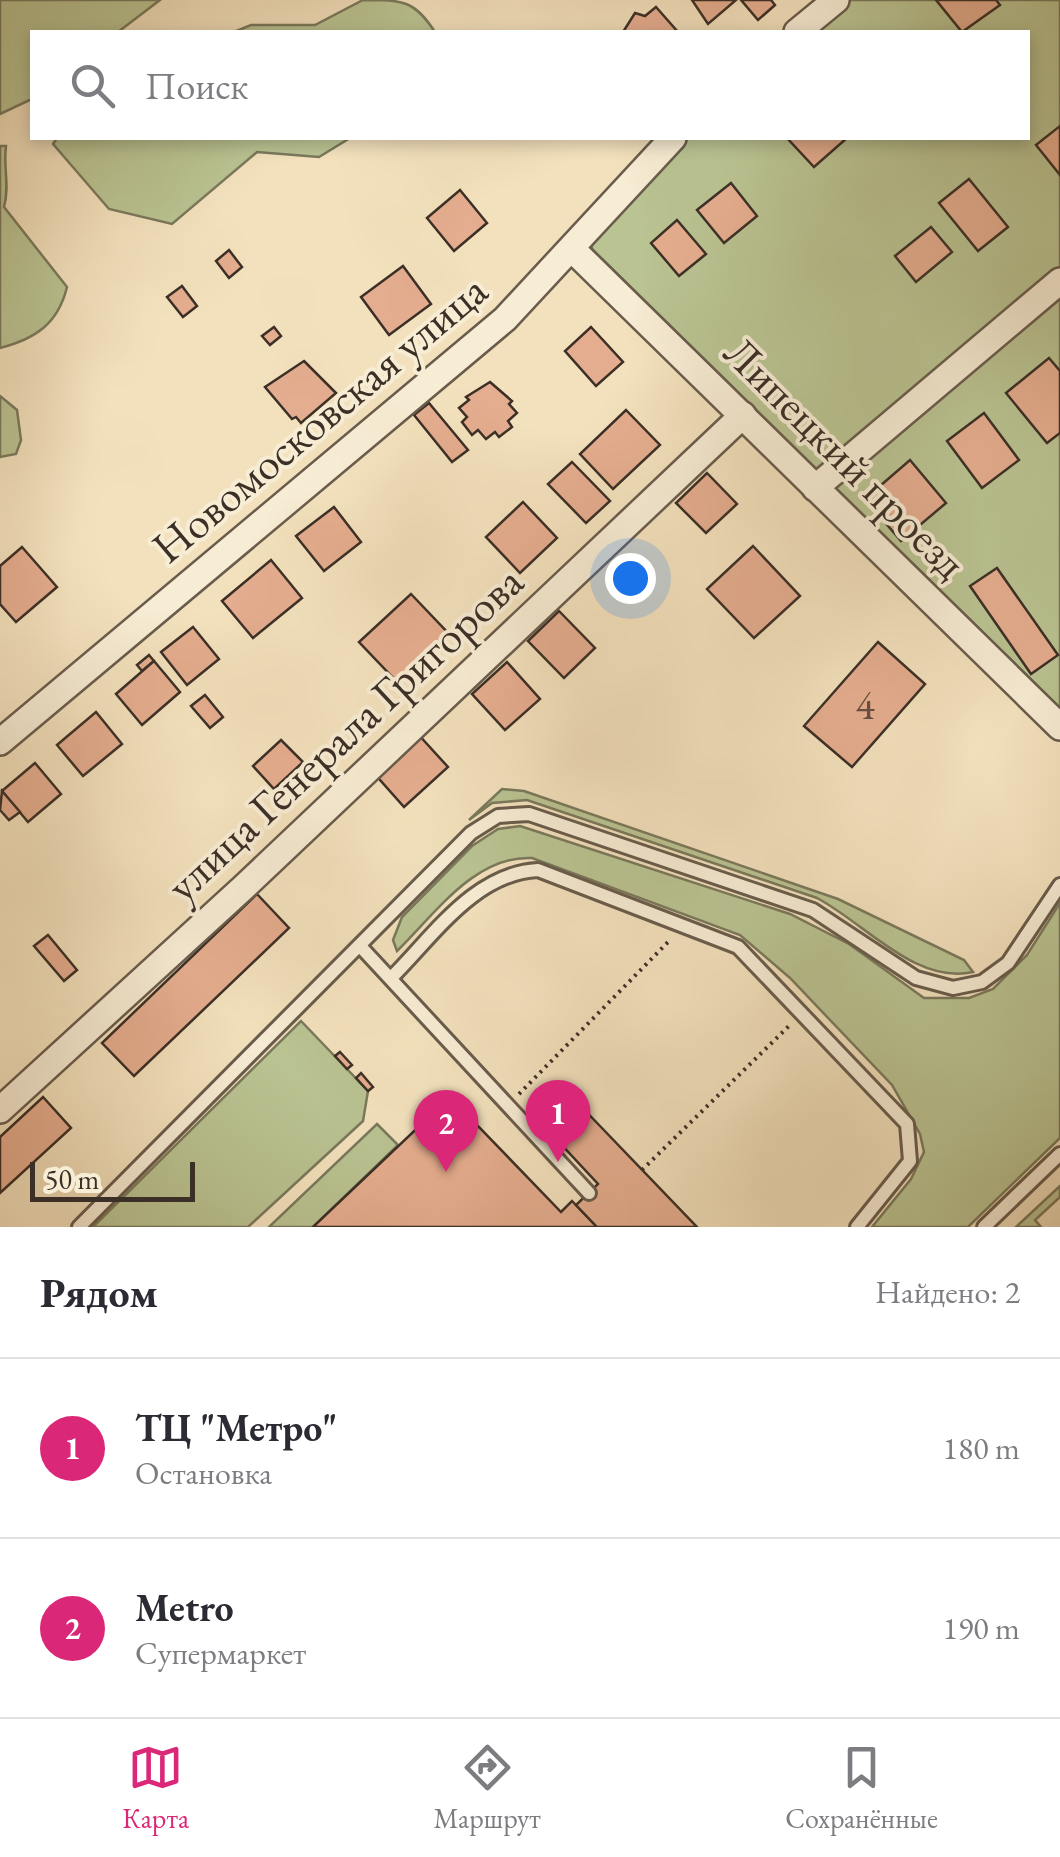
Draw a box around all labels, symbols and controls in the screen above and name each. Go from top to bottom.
search box [30,30,1030,140]
icon: search [65,58,120,113]
text: Поиск [145,61,248,110]
street label: Новомосковская улица [139,261,499,575]
street label: Липецкий проезд [712,323,980,591]
street label: улица Генерала Григорова [153,552,535,914]
your location [605,553,656,604]
house number: 4 [855,679,875,731]
pin: 1 [526,1080,590,1162]
pin: 2 [414,1090,478,1172]
scale bar [30,1157,195,1202]
text: 50 m [45,1161,99,1197]
text: Рядом [40,1265,158,1320]
text: Найдено: 2 [875,1271,1020,1313]
text: ТЦ "Метро" [135,1403,337,1452]
text: 1 [64,1427,81,1469]
text: 180 m [943,1427,1020,1469]
text: Остановка [135,1452,272,1494]
text: Metro [135,1583,234,1632]
text: 2 [64,1607,81,1649]
text: 190 m [943,1607,1020,1649]
text: Супермаркет [135,1632,306,1674]
tab: Карта [122,1740,189,1836]
tab: Маршрут [433,1740,541,1836]
tab: Сохранённые [785,1740,938,1836]

